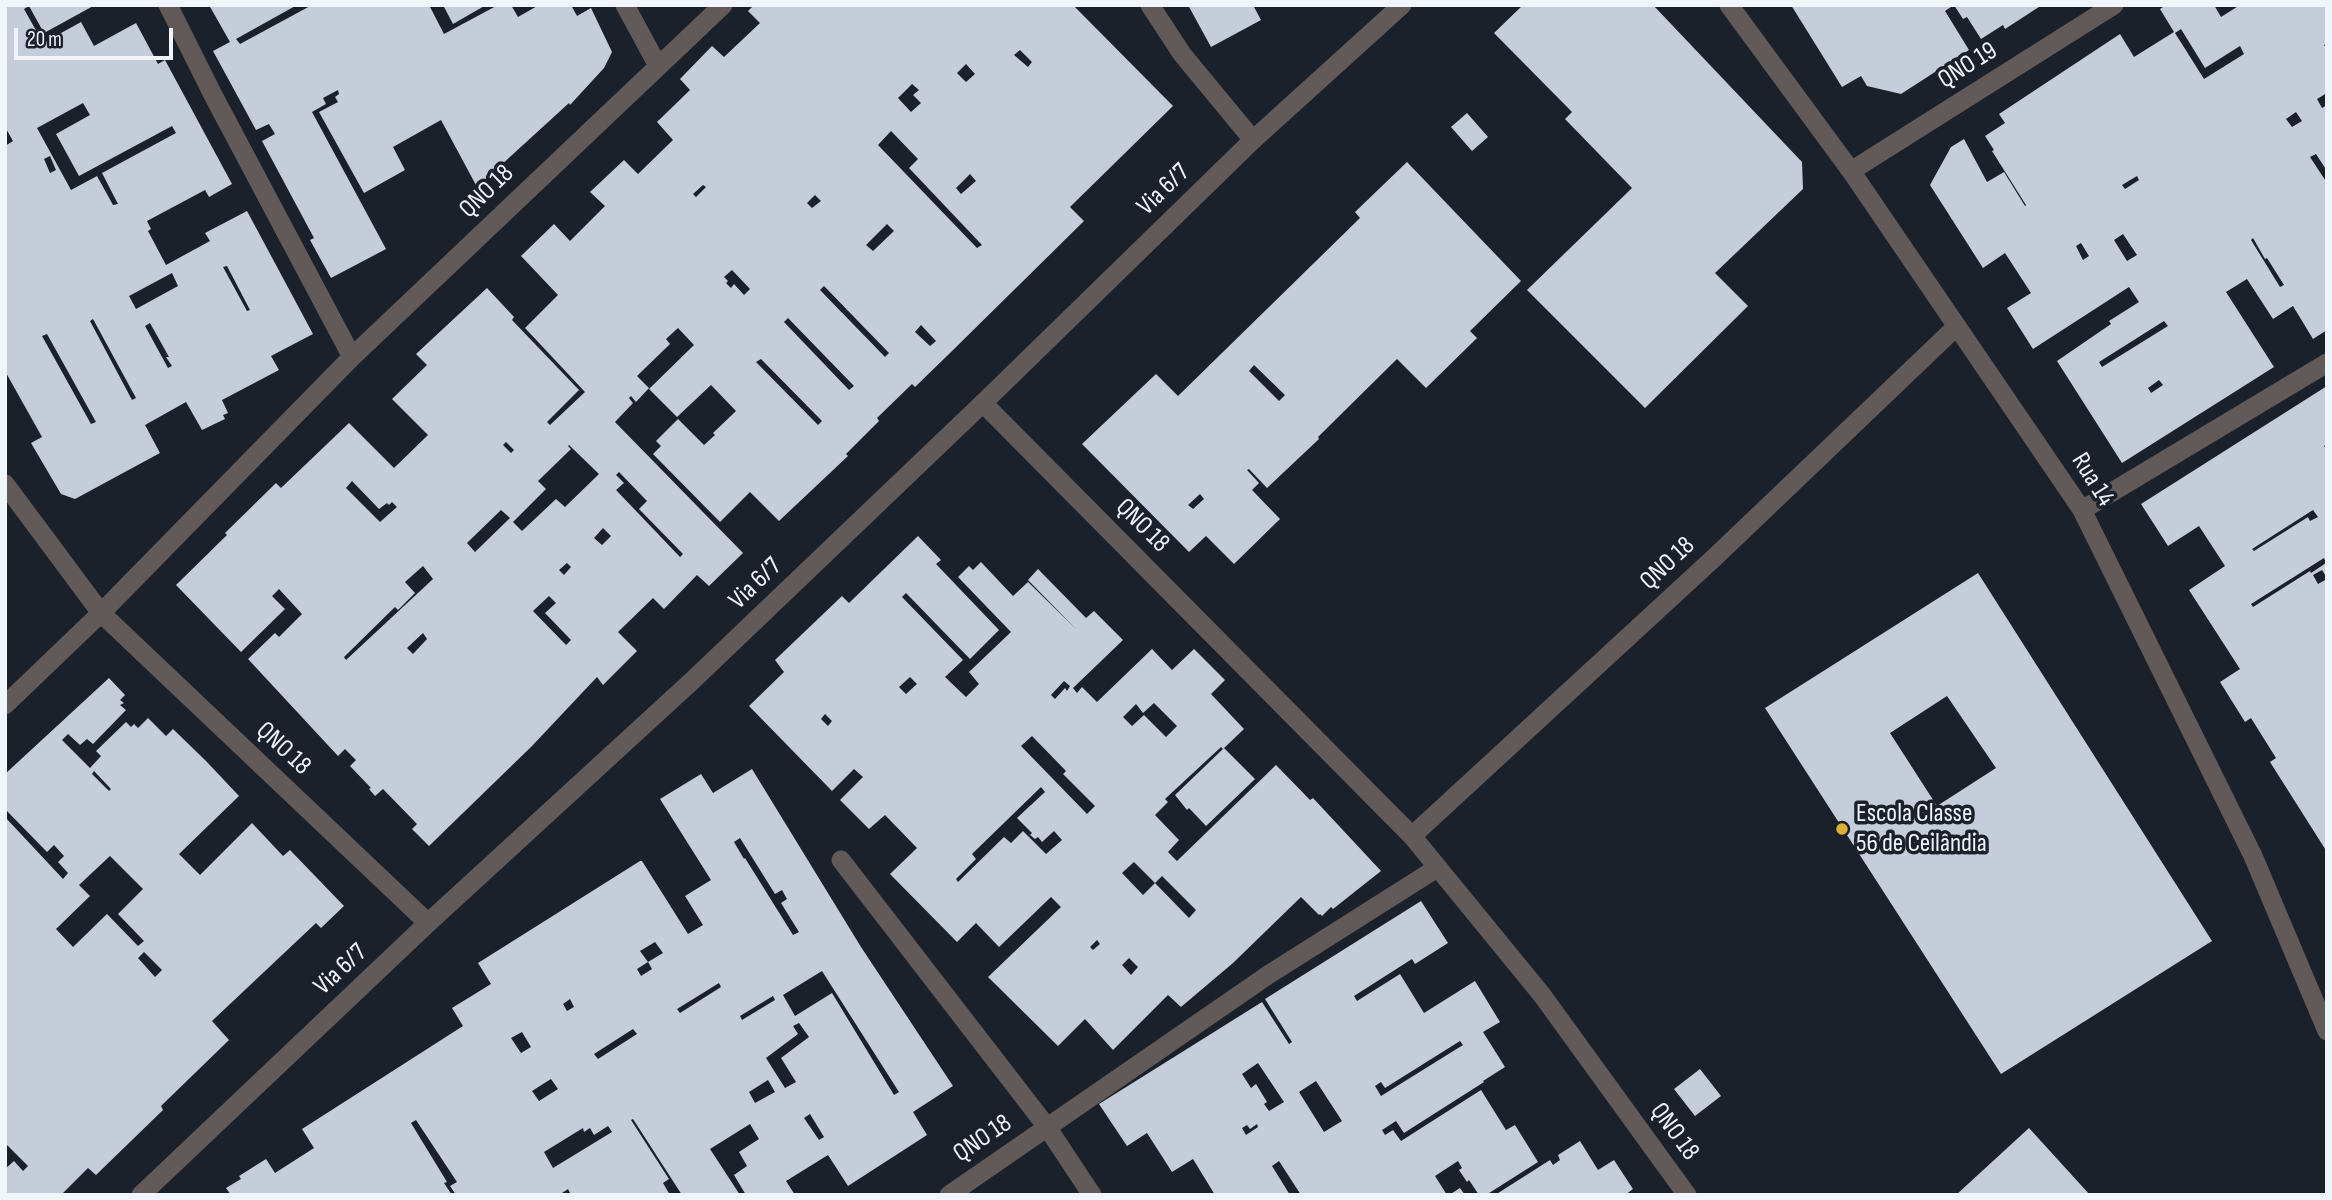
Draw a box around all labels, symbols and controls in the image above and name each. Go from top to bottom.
scale bar [18,14,177,58]
text: 20 m [27,27,62,52]
street label: QNO 19 [1933,36,2003,96]
street label: Via 6/7 [1131,158,1197,222]
street label: QNO 18 [453,159,521,225]
street label: Rua 14 [2064,448,2120,512]
street label: QNO 18 [1109,493,1175,559]
street label: QNO 18 [1634,531,1702,597]
street label: Via 6/7 [723,552,789,616]
street label: QNO 18 [249,716,317,782]
place label: Escola Classe 56 de Ceilândia [1856,798,1987,860]
marker: Escola Classe 56 de Ceilândia [1834,821,1850,837]
street label: Via 6/7 [308,938,374,1002]
street label: QNO 18 [1643,1097,1705,1167]
street label: QNO 18 [948,1108,1018,1170]

